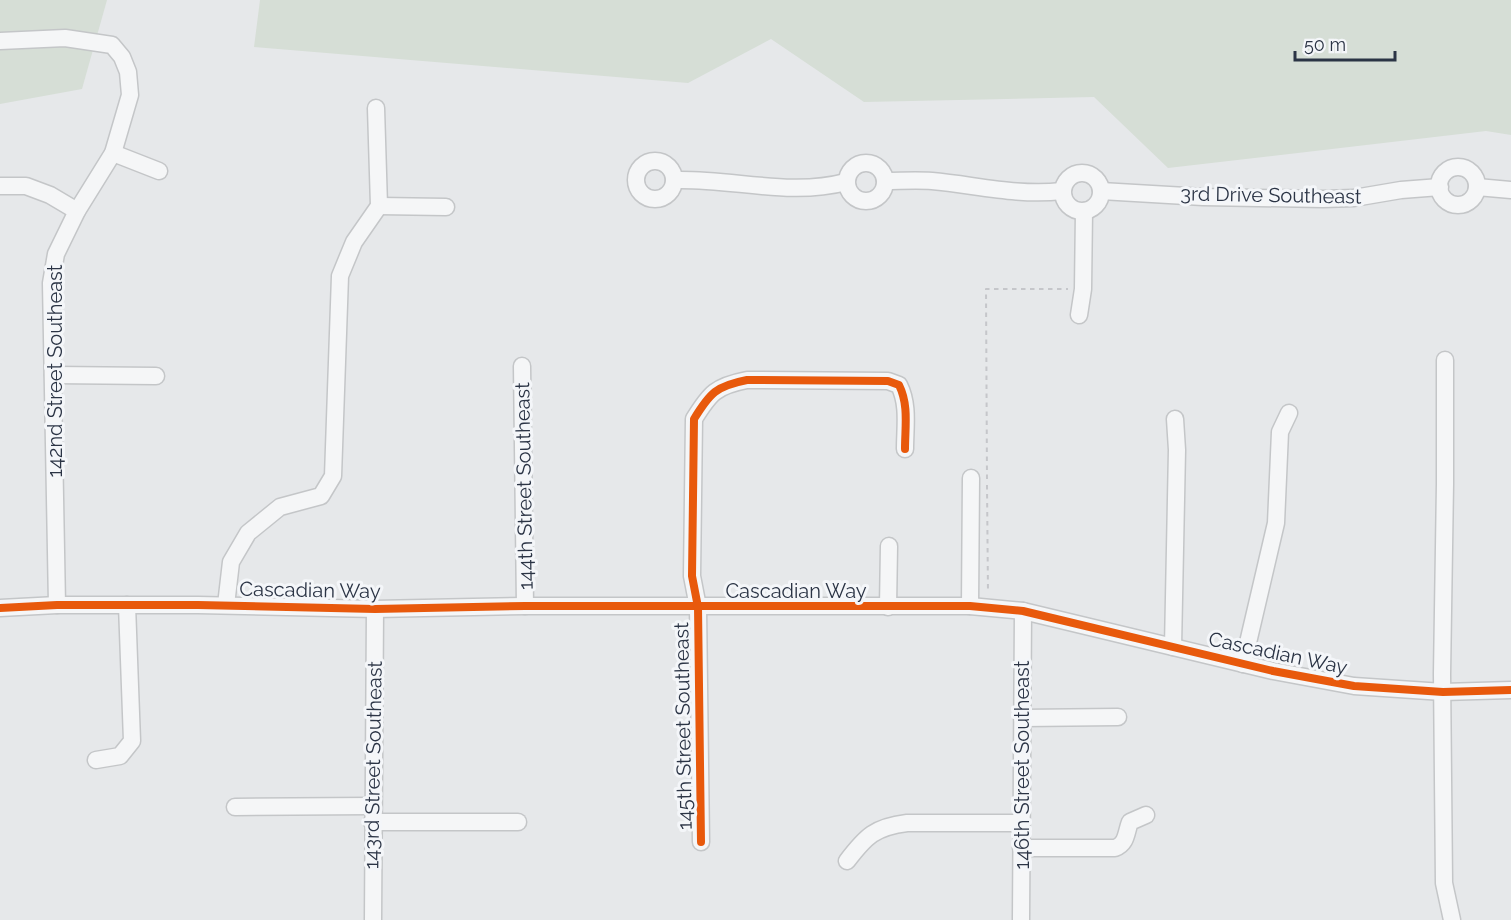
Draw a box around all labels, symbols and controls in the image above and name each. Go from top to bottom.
scale bar [1295,24,1396,62]
text: 50 m [1304,34,1346,55]
street label: 3rd Drive Southeast [1180,181,1362,209]
street label: 142nd Street Southeast [43,264,67,477]
street label: 144th Street Southeast [510,382,538,590]
street label: Cascadian Way [239,577,381,603]
street label: Cascadian Way [725,579,867,603]
street label: 145th Street Southeast [669,622,697,830]
street label: Cascadian Way [1206,627,1350,679]
street label: 143rd Street Southeast [359,660,387,869]
street label: 146th Street Southeast [1010,660,1034,869]

